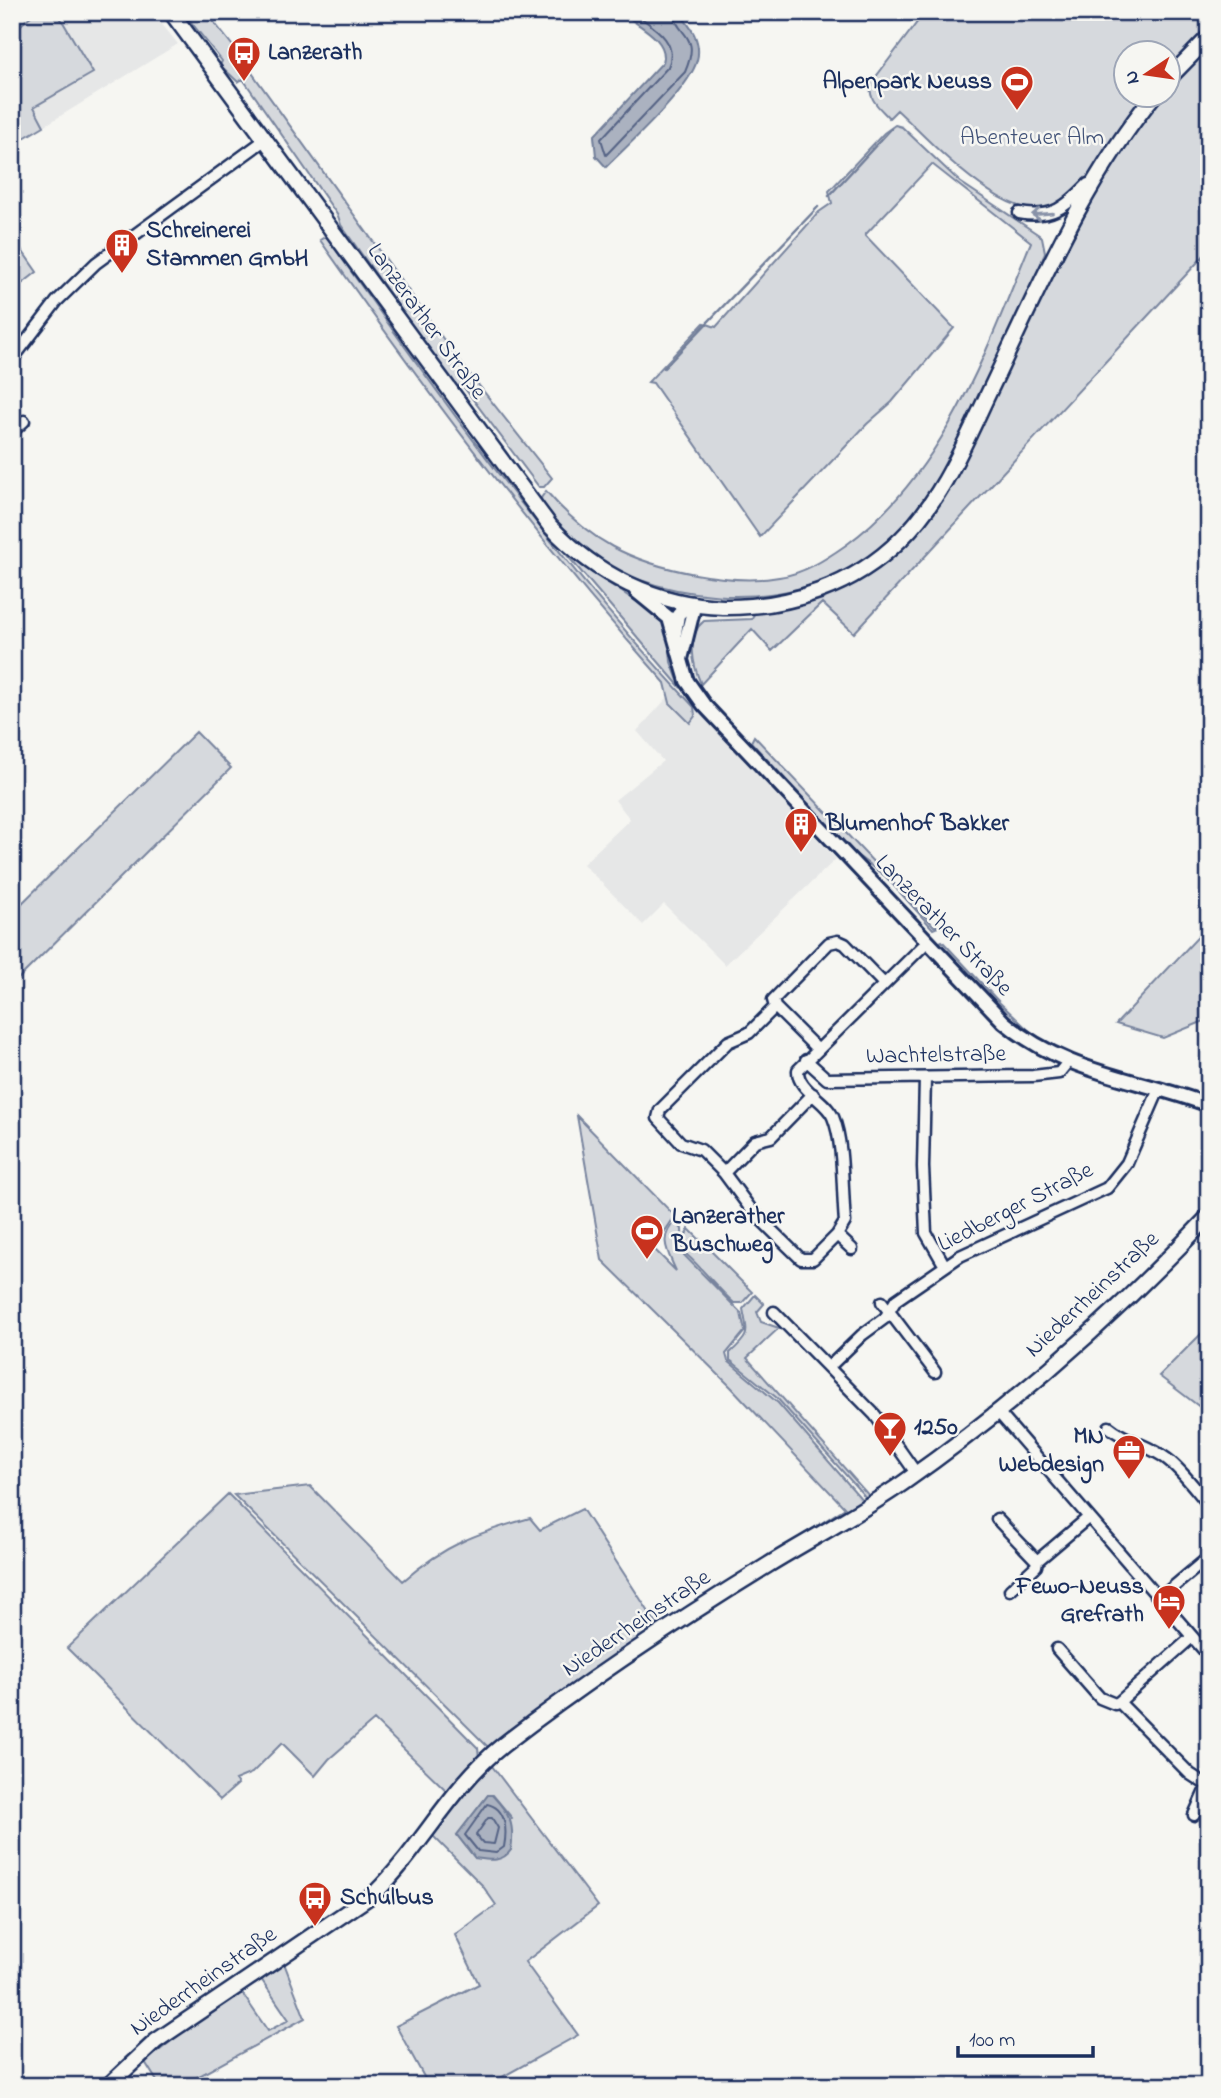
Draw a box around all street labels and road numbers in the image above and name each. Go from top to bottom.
street label: Lanzerather Straße [357,237,495,408]
street label: Lanzerather Straße [866,847,1020,1005]
street label: Wachtelstraße [865,1037,1007,1075]
street label: Liedberger Straße [932,1154,1100,1262]
street label: Niederrheinstraße [1018,1223,1168,1367]
street label: Niederrheinstraße [556,1561,719,1687]
street label: Niederrheinstraße [123,1918,285,2046]

